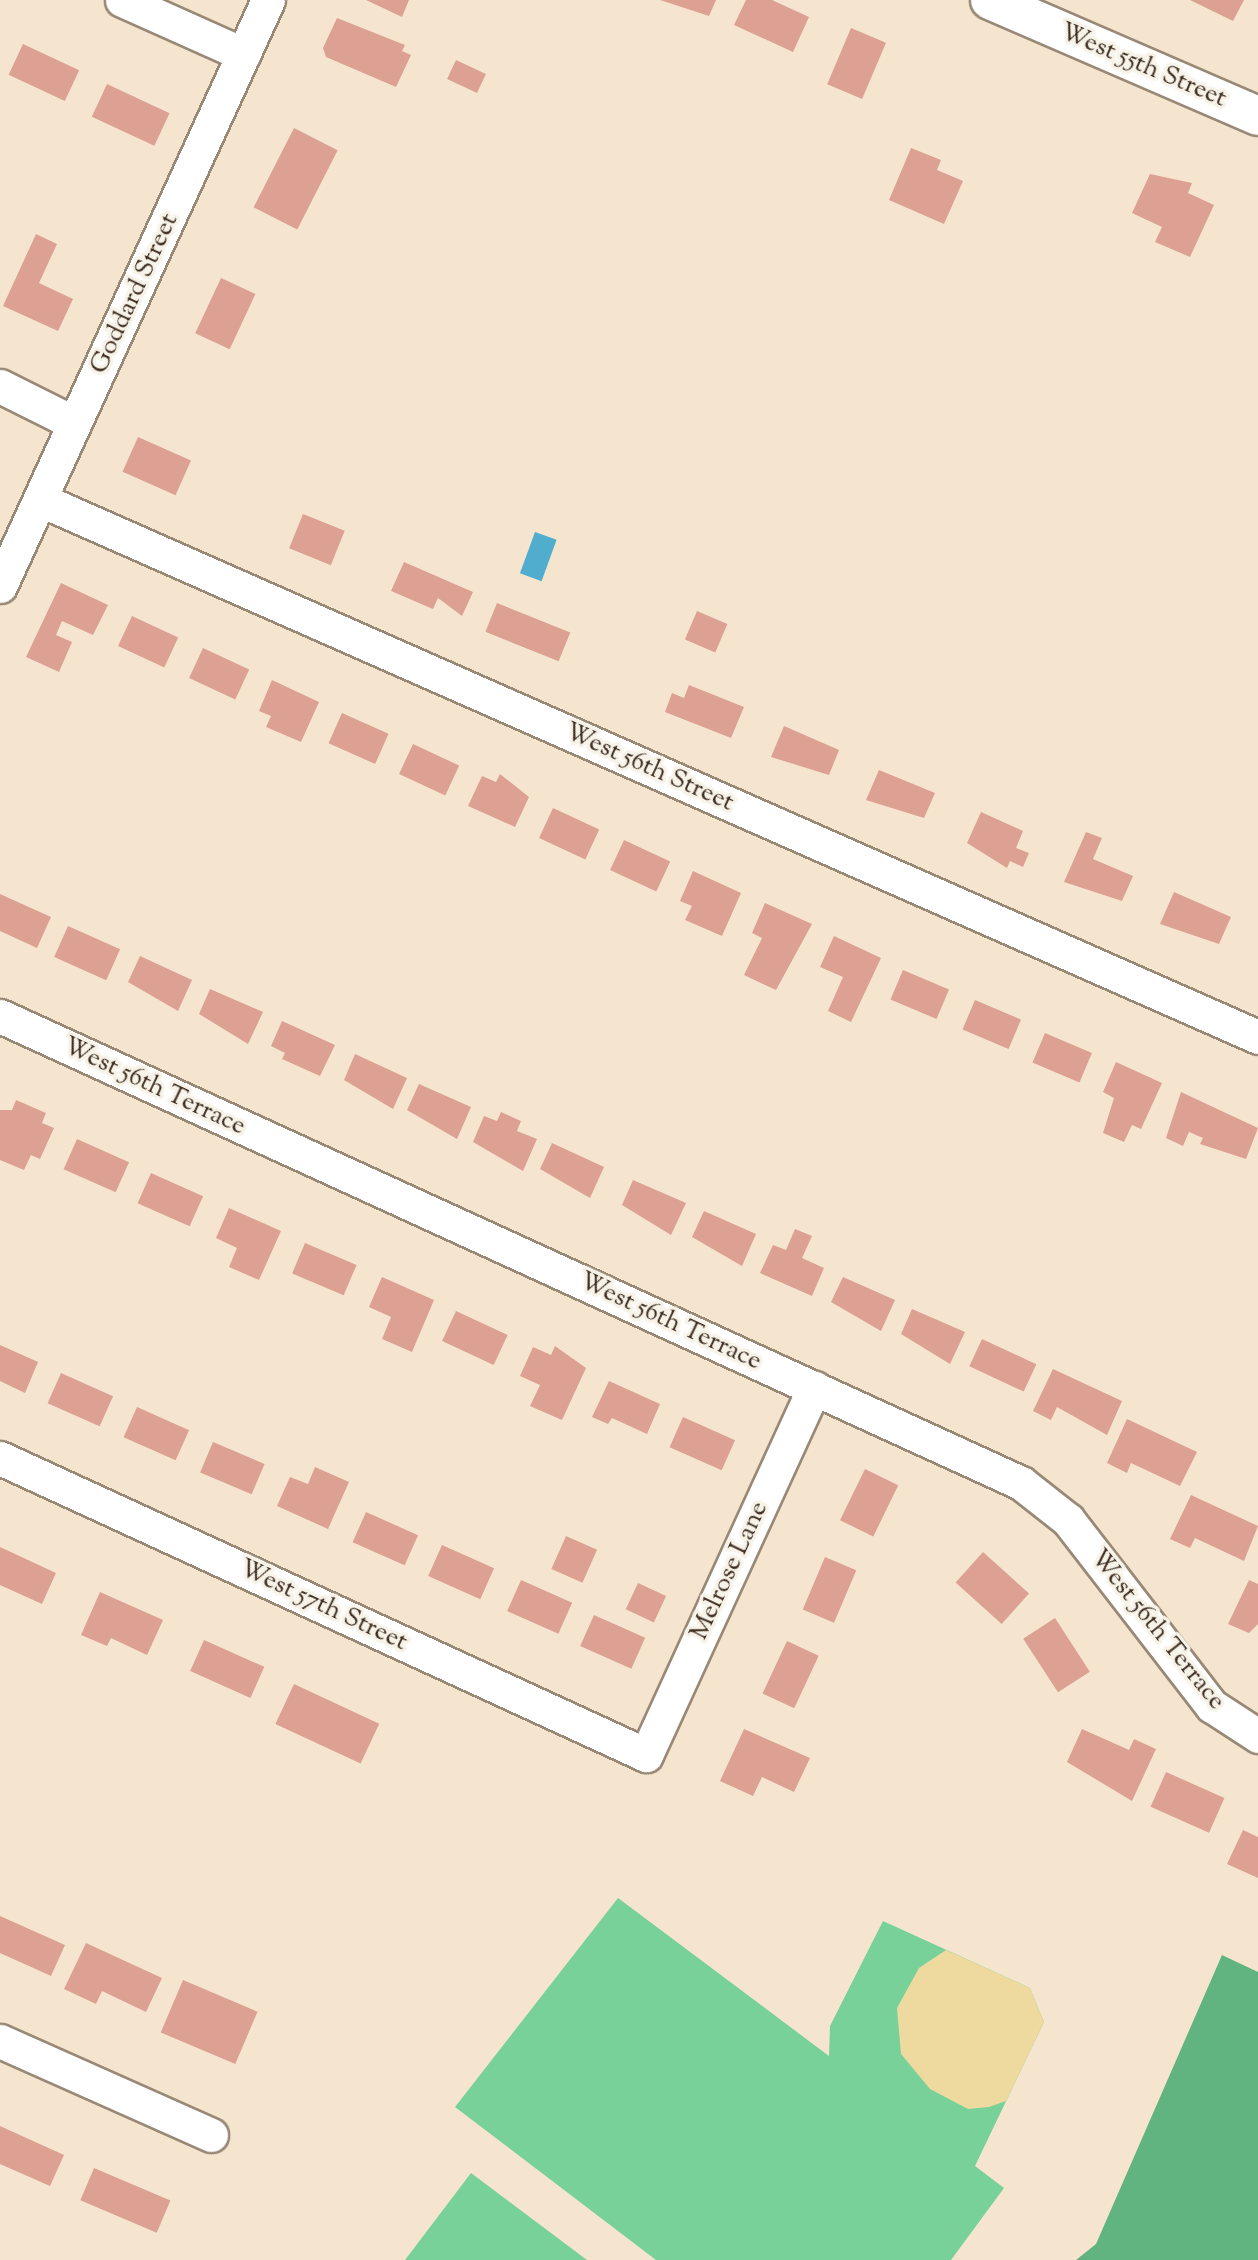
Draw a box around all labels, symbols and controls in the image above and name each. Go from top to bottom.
street label: West 55th Street [1055,17,1231,115]
street label: Goddard Street [84,209,186,379]
street label: West 56th Street [560,717,738,819]
street label: West 56th Terrace [58,1031,250,1143]
street label: West 56th Terrace [574,1266,766,1378]
street label: Melrose Lane [684,1497,776,1645]
street label: West 56th Terrace [1083,1543,1231,1717]
street label: West 57th Street [234,1553,412,1659]

